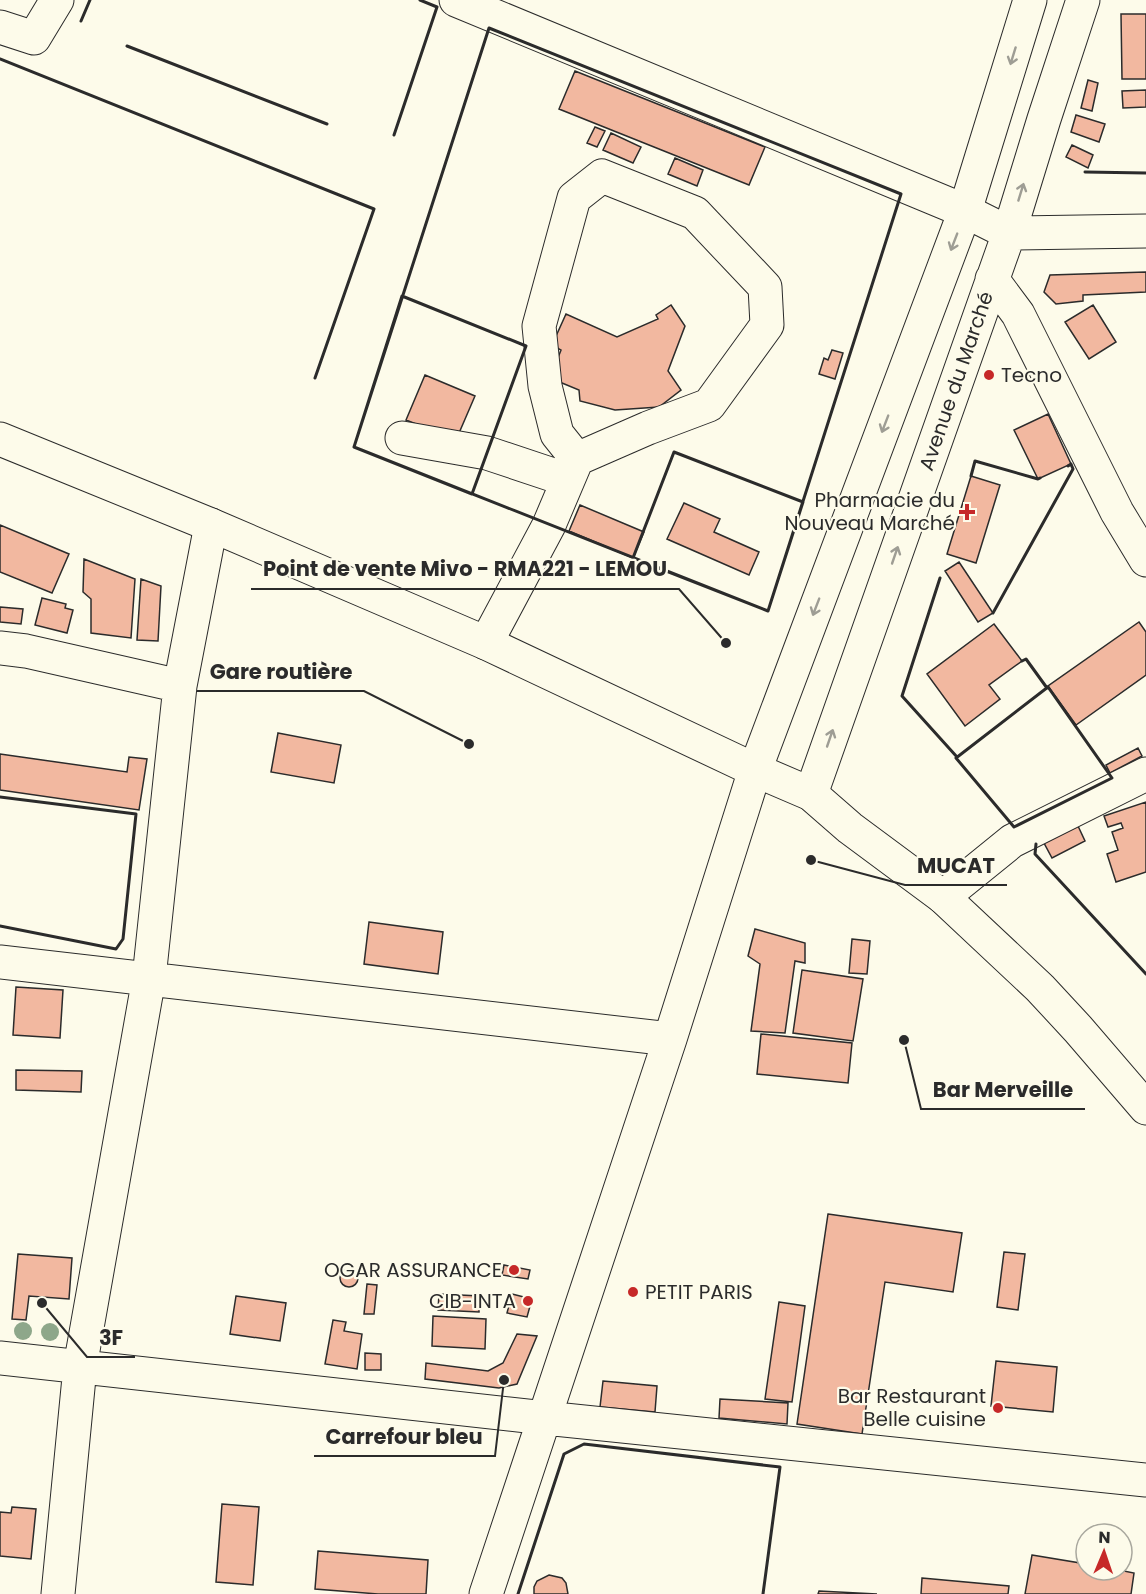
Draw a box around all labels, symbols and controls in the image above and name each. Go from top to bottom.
one-way arrow [1007,46,1018,65]
one-way arrow [1016,183,1027,202]
one-way arrow [947,232,958,251]
street label: Avenue du Marché [912,288,1000,474]
place label: Tecno [1001,361,1062,389]
marker: Tecno [982,368,996,382]
one-way arrow [879,414,890,433]
place label: Pharmacie du Nouveau Marché [785,486,955,537]
marker: Pharmacie du Nouveau Marché [960,505,974,519]
one-way arrow [890,546,901,564]
callout: Point de vente Mivo - RMA221 - LEMOU [251,550,679,589]
text: Point de vente Mivo - RMA221 - LEMOU [263,554,667,583]
one-way arrow [810,597,821,616]
callout: Gare routière [197,652,364,691]
text: Gare routière [210,657,352,686]
one-way arrow [826,730,837,748]
callout: MUCAT [905,846,1007,885]
text: MUCAT [917,851,995,880]
callout: Bar Merveille [921,1070,1085,1109]
text: Bar Merveille [933,1075,1073,1104]
place label: OGAR ASSURANCE [324,1256,502,1284]
marker: OGAR ASSURANCE [507,1263,521,1277]
place label: PETIT PARIS [645,1278,753,1306]
marker: PETIT PARIS [626,1285,640,1299]
place label: CIB-INTA [429,1287,516,1315]
marker: CIB-INTA [521,1294,535,1308]
callout: 3F [87,1318,135,1357]
text: 3F [99,1323,123,1352]
place label: Bar Restaurant Belle cuisine [838,1382,986,1433]
marker: Bar Restaurant Belle cuisine [991,1401,1005,1415]
callout: Carrefour bleu [314,1417,495,1456]
text: Carrefour bleu [325,1422,483,1451]
north arrow [1074,1522,1134,1582]
text: N [1098,1526,1111,1549]

